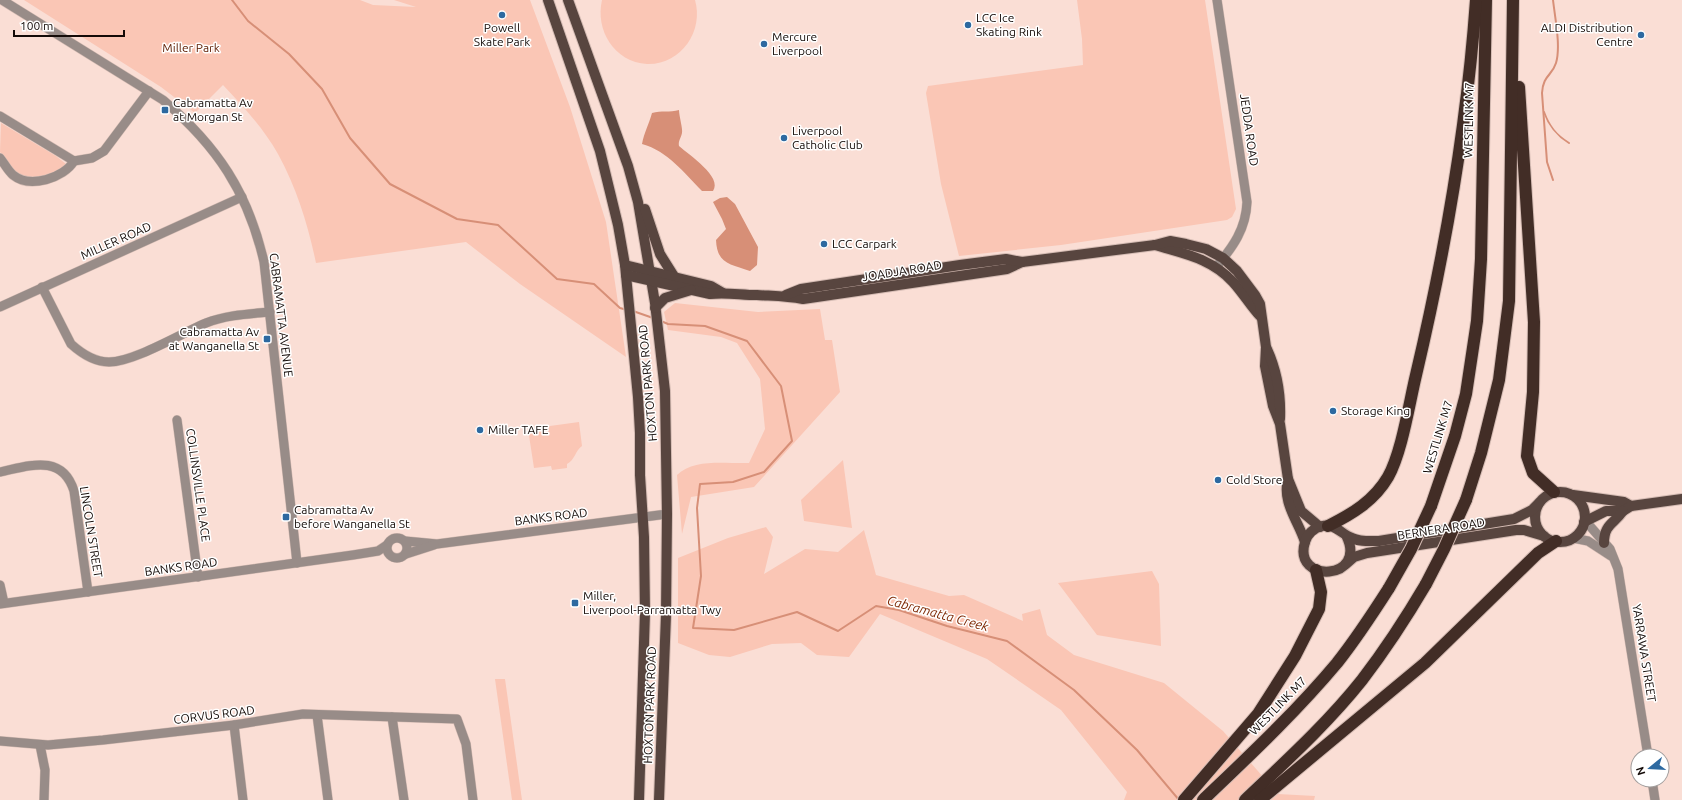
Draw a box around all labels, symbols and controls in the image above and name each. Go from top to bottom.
marker: Powell Skate Park [497,10,507,20]
place label: LCC Ice Skating Rink [976,11,1042,38]
scale bar [14,12,124,38]
text: 100 m [20,19,53,32]
marker: LCC Ice Skating Rink [963,20,973,30]
place label: Powell Skate Park [474,21,530,48]
place label: ALDI Distribution Centre [1541,21,1633,48]
place label: Mercure Liverpool [772,30,822,57]
marker: ALDI Distribution Centre [1636,30,1646,40]
marker: Mercure Liverpool [759,39,769,49]
park label: Miller Park [162,41,220,54]
street label: WESTLINK M7 [1461,82,1476,158]
street label: JEDDA ROAD [1238,93,1261,167]
place label: Cabramatta Av at Morgan St [173,96,253,123]
marker: Cabramatta Av at Morgan St [160,105,170,115]
place label: Liverpool Catholic Club [792,124,863,151]
marker: Liverpool Catholic Club [779,133,789,143]
street label: MILLER ROAD [79,219,153,262]
place label: LCC Carpark [832,237,897,250]
marker: LCC Carpark [819,239,829,249]
street label: CABRAMATTA AVENUE [267,252,296,378]
street label: JOADJA ROAD [861,258,943,283]
street label: HOXTON PARK ROAD [636,324,659,442]
place label: Cabramatta Av at Wanganella St [169,325,259,352]
marker: Cabramatta Av at Wanganella St [262,334,272,344]
street label: WESTLINK M7 [1420,399,1455,475]
place label: Storage King [1341,404,1410,417]
marker: Storage King [1328,406,1338,416]
place label: Miller TAFE [488,423,549,436]
marker: Miller TAFE [475,425,485,435]
street label: COLLINSVILLE PLACE [184,427,213,543]
place label: Cold Store [1226,473,1282,486]
marker: Cold Store [1213,475,1223,485]
street label: LINCOLN STREET [78,485,105,579]
place label: Cabramatta Av before Wanganella St [294,503,410,530]
street label: BANKS ROAD [514,506,588,527]
marker: Cabramatta Av before Wanganella St [281,512,291,522]
street label: BERNERA ROAD [1396,515,1486,542]
street label: BANKS ROAD [144,555,218,578]
place label: Miller, Liverpool-Parramatta Twy [583,589,721,616]
water label: Cabramatta Creek [886,593,991,633]
marker: Miller, Liverpool-Parramatta Twy [570,598,580,608]
street label: YARRAWA STREET [1630,603,1659,703]
street label: HOXTON PARK ROAD [641,646,658,764]
street label: WESTLINK M7 [1247,674,1309,737]
street label: CORVUS ROAD [173,703,255,726]
north arrow [1630,748,1670,788]
text: N [1634,765,1647,777]

